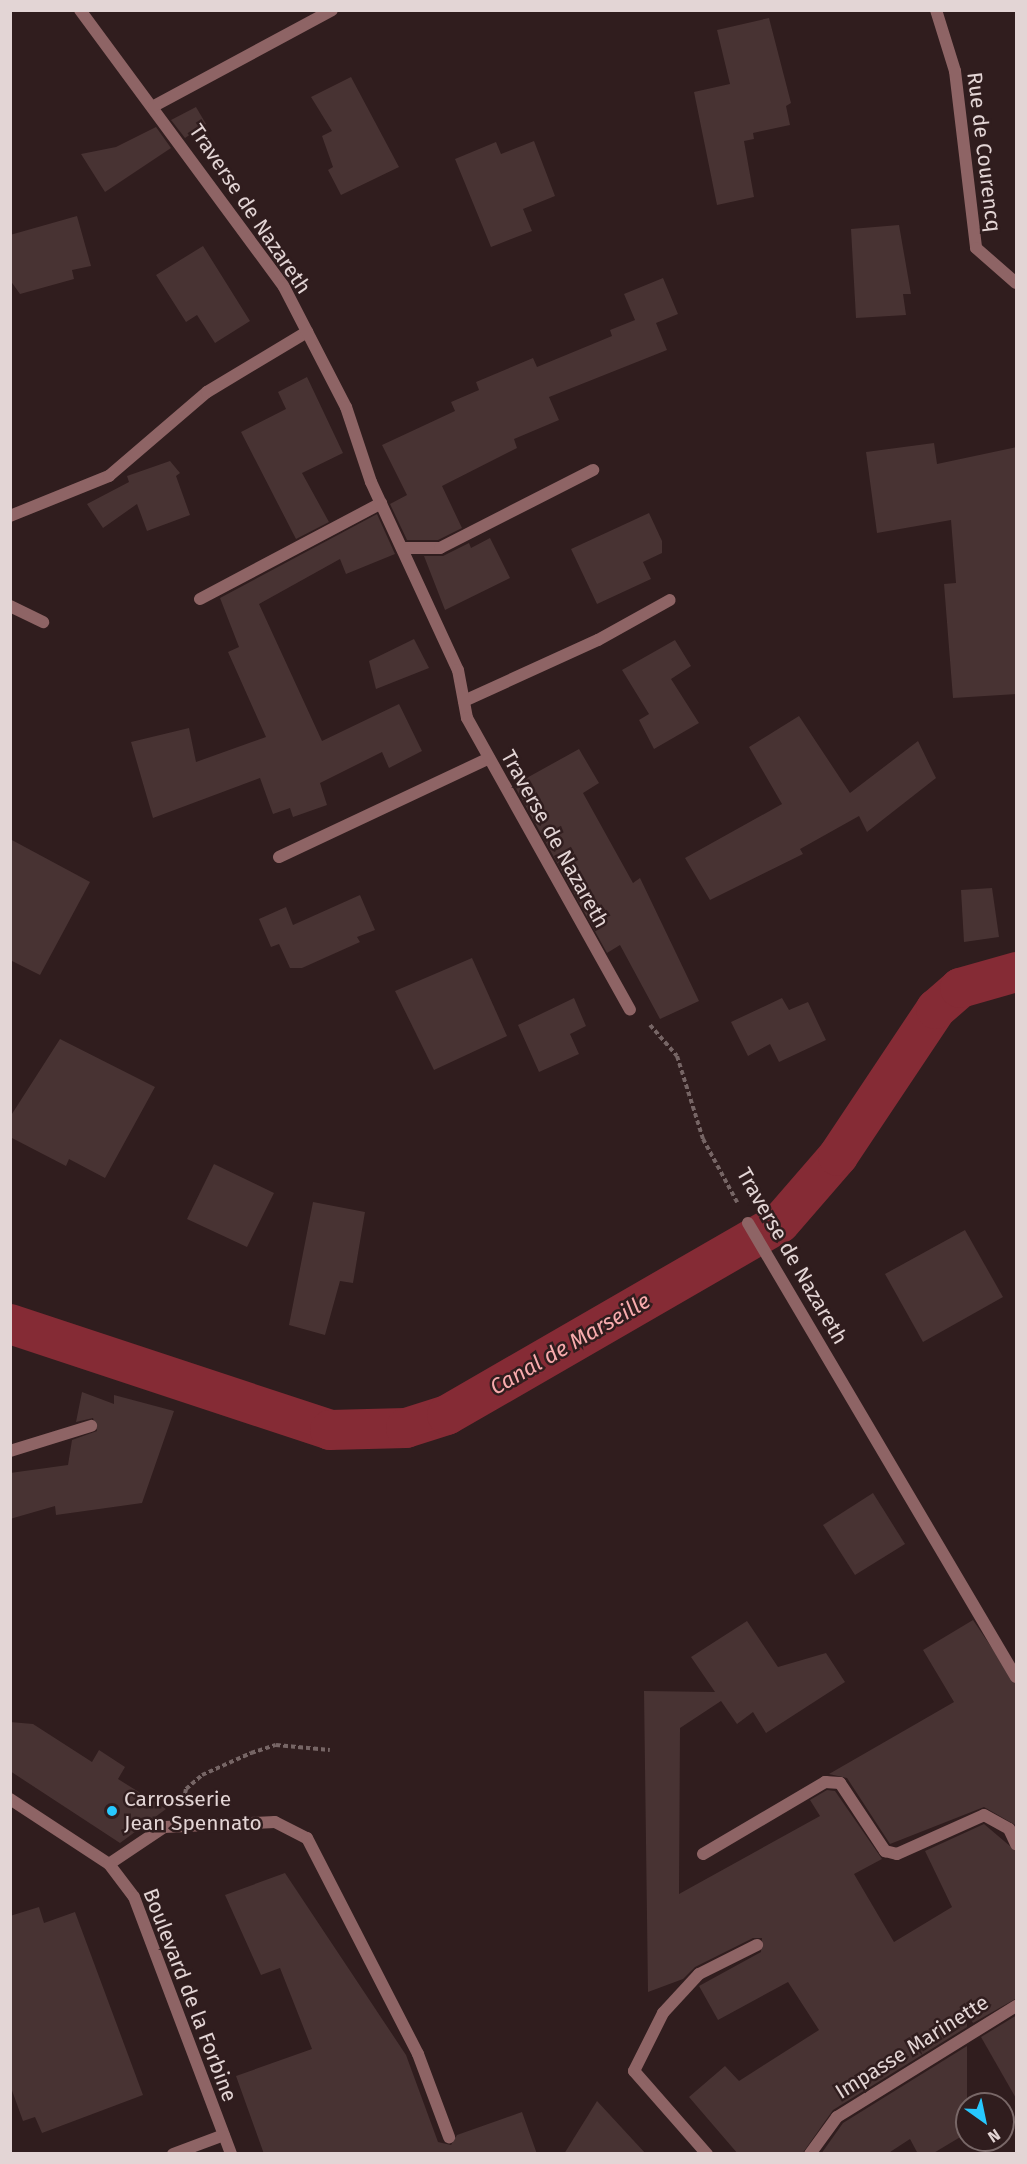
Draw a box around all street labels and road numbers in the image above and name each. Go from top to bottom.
street label: Rue de Courencq [962,71,1006,233]
street label: Traverse de Nazareth [184,119,316,299]
street label: Traverse de Nazareth [496,746,614,932]
street label: Traverse de Nazareth [731,1163,853,1349]
street label: Boulevard de la Forbine [138,1885,242,2105]
street label: Impasse Marinette [831,1990,993,2104]

